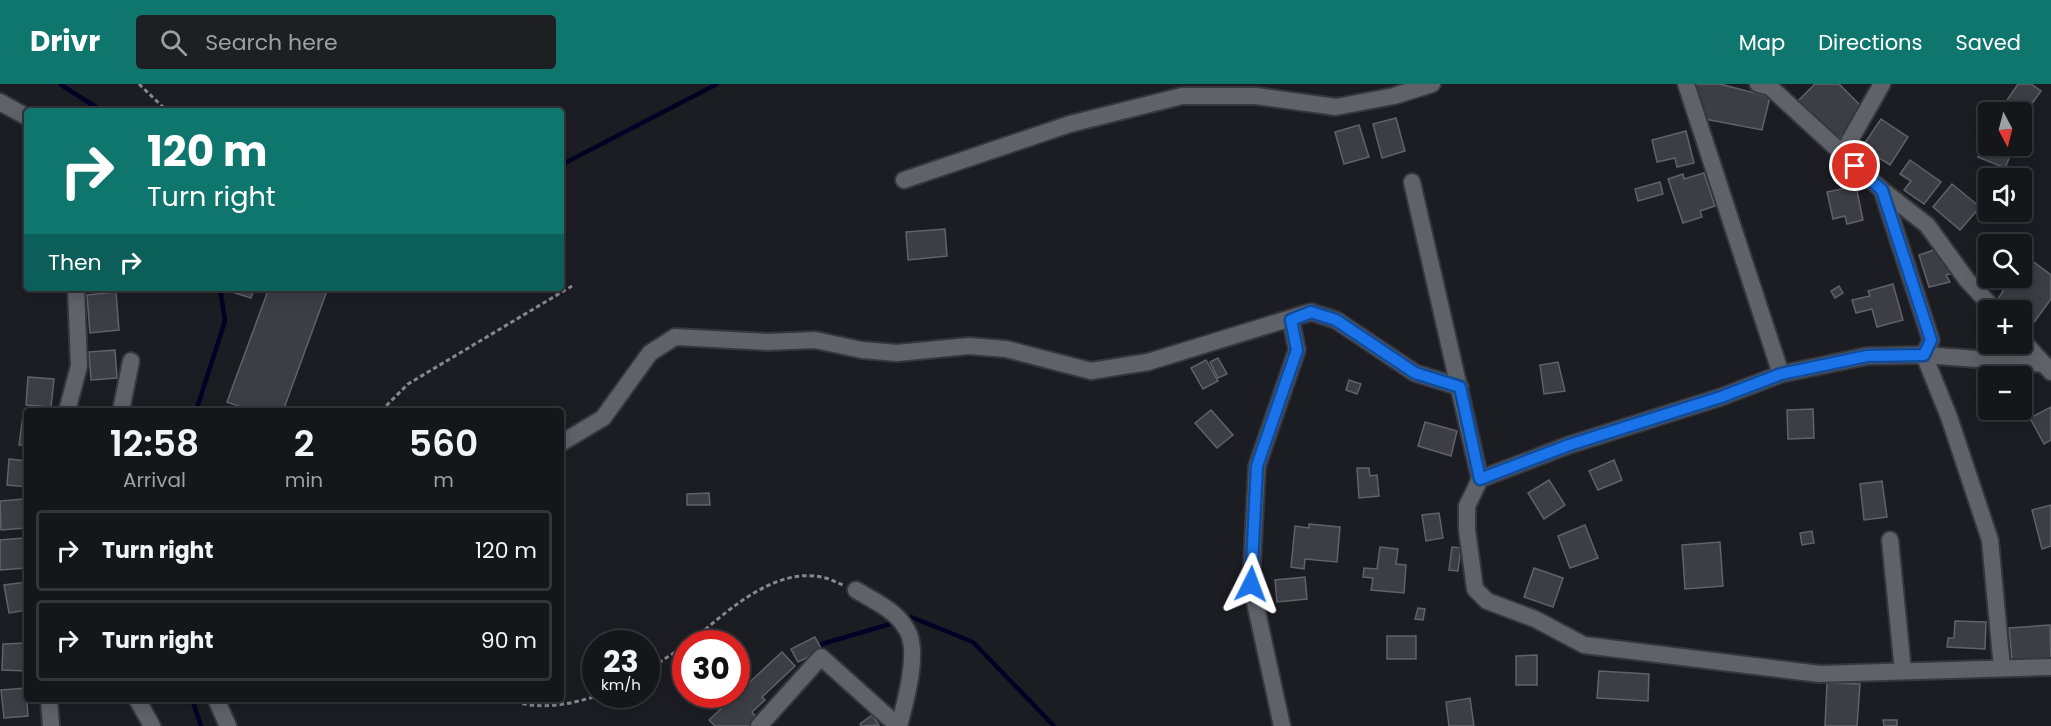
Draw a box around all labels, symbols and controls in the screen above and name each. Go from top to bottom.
search box [136,15,556,69]
text: Drivr [30,22,100,61]
icon: search [157,26,190,59]
text: Search here [205,27,338,58]
text: Map [1739,28,1785,57]
text: Directions [1818,28,1922,57]
text: Saved [1955,28,2021,57]
north arrow [1978,102,2032,156]
map controls [1978,102,2032,420]
text: 120 m [147,122,268,181]
icon: right [48,132,126,210]
pin [1829,140,1880,191]
icon: arrive [1838,149,1871,182]
button: sound [1978,168,2032,222]
text: Turn right [147,178,276,215]
button: search [1978,234,2032,288]
icon: right [114,246,147,279]
text: Then [48,247,102,278]
button: + [1978,300,2032,354]
button: − [1978,366,2032,420]
text: 12:58 [110,418,199,469]
text: 2 [294,418,314,469]
text: 560 [409,418,478,469]
text: Arrival [123,466,186,494]
text: min [285,466,323,494]
text: m [433,466,454,494]
icon: right [51,534,84,567]
text: Turn right [102,535,213,566]
text: 120 m [475,535,537,566]
position arrow [1219,552,1283,616]
icon: right [51,624,84,657]
text: Turn right [102,625,213,656]
text: 90 m [481,625,537,656]
speed limit sign: 30 [672,630,750,708]
text: 23 [603,640,639,683]
text: km/h [601,674,641,695]

